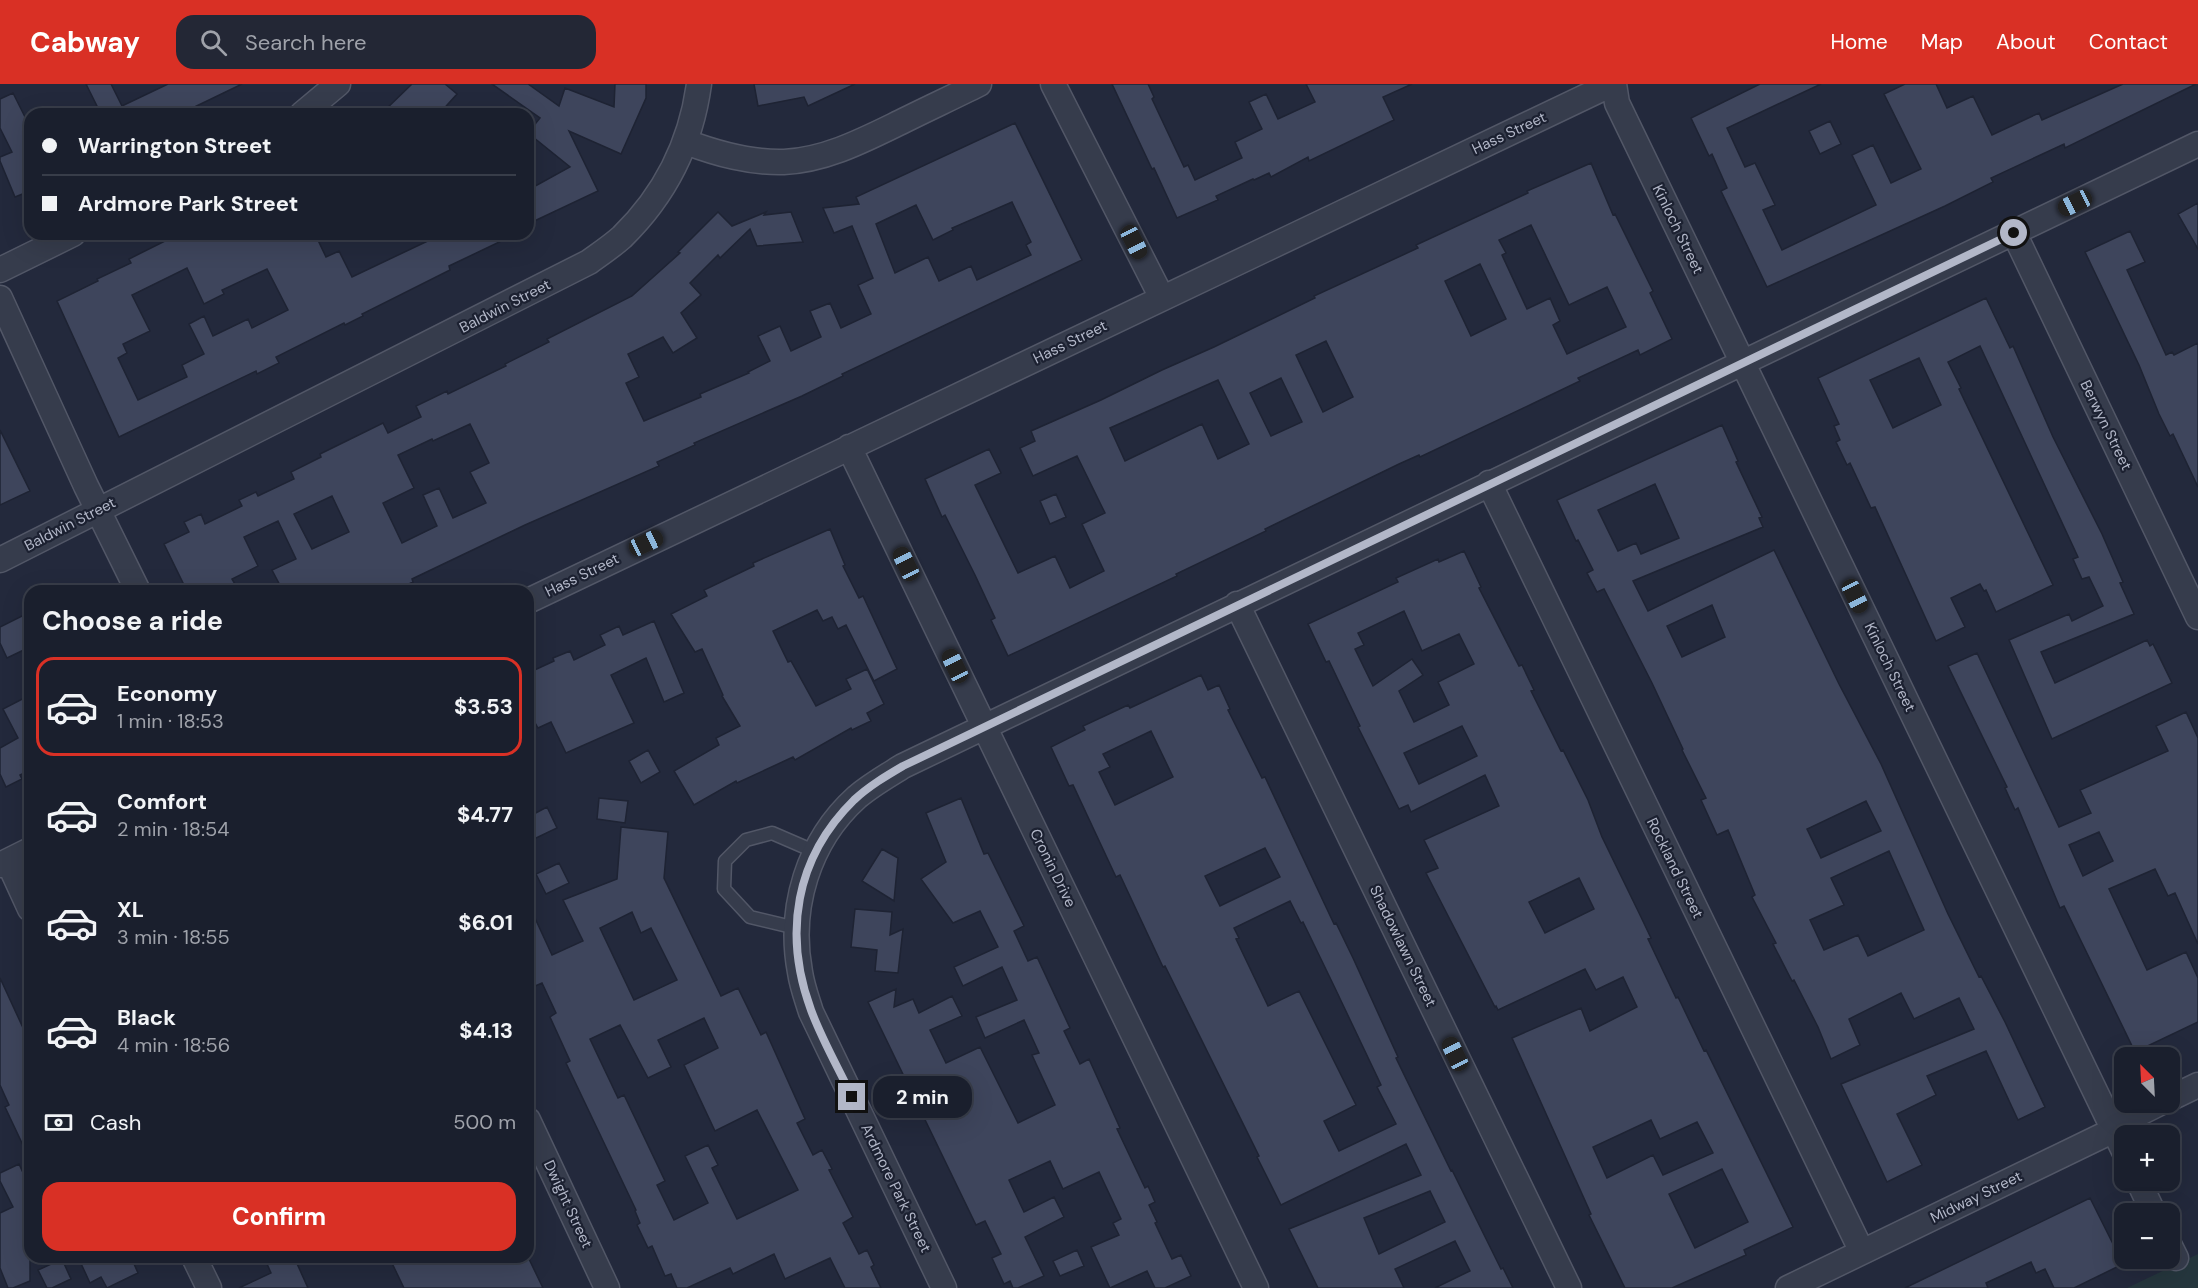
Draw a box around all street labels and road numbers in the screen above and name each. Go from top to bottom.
street label: Hass Street [1469,107,1550,159]
street label: Kinloch Street [1648,181,1708,277]
street label: Baldwin Street [456,274,554,338]
street label: Hass Street [1030,315,1110,369]
street label: Berwyn Street [2076,377,2137,474]
street label: Baldwin Street [21,492,119,556]
street label: Hass Street [542,548,622,602]
street label: Kinloch Street [1860,619,1920,715]
street label: Rockland Street [1642,814,1708,922]
street label: Cronin Drive [1025,825,1081,911]
street label: Shadowlawn Street [1365,882,1441,1010]
street label: Ardmore Park Street [856,1120,936,1256]
street label: Dwight Street [539,1157,597,1251]
street label: Midway Street [1927,1166,2025,1228]

